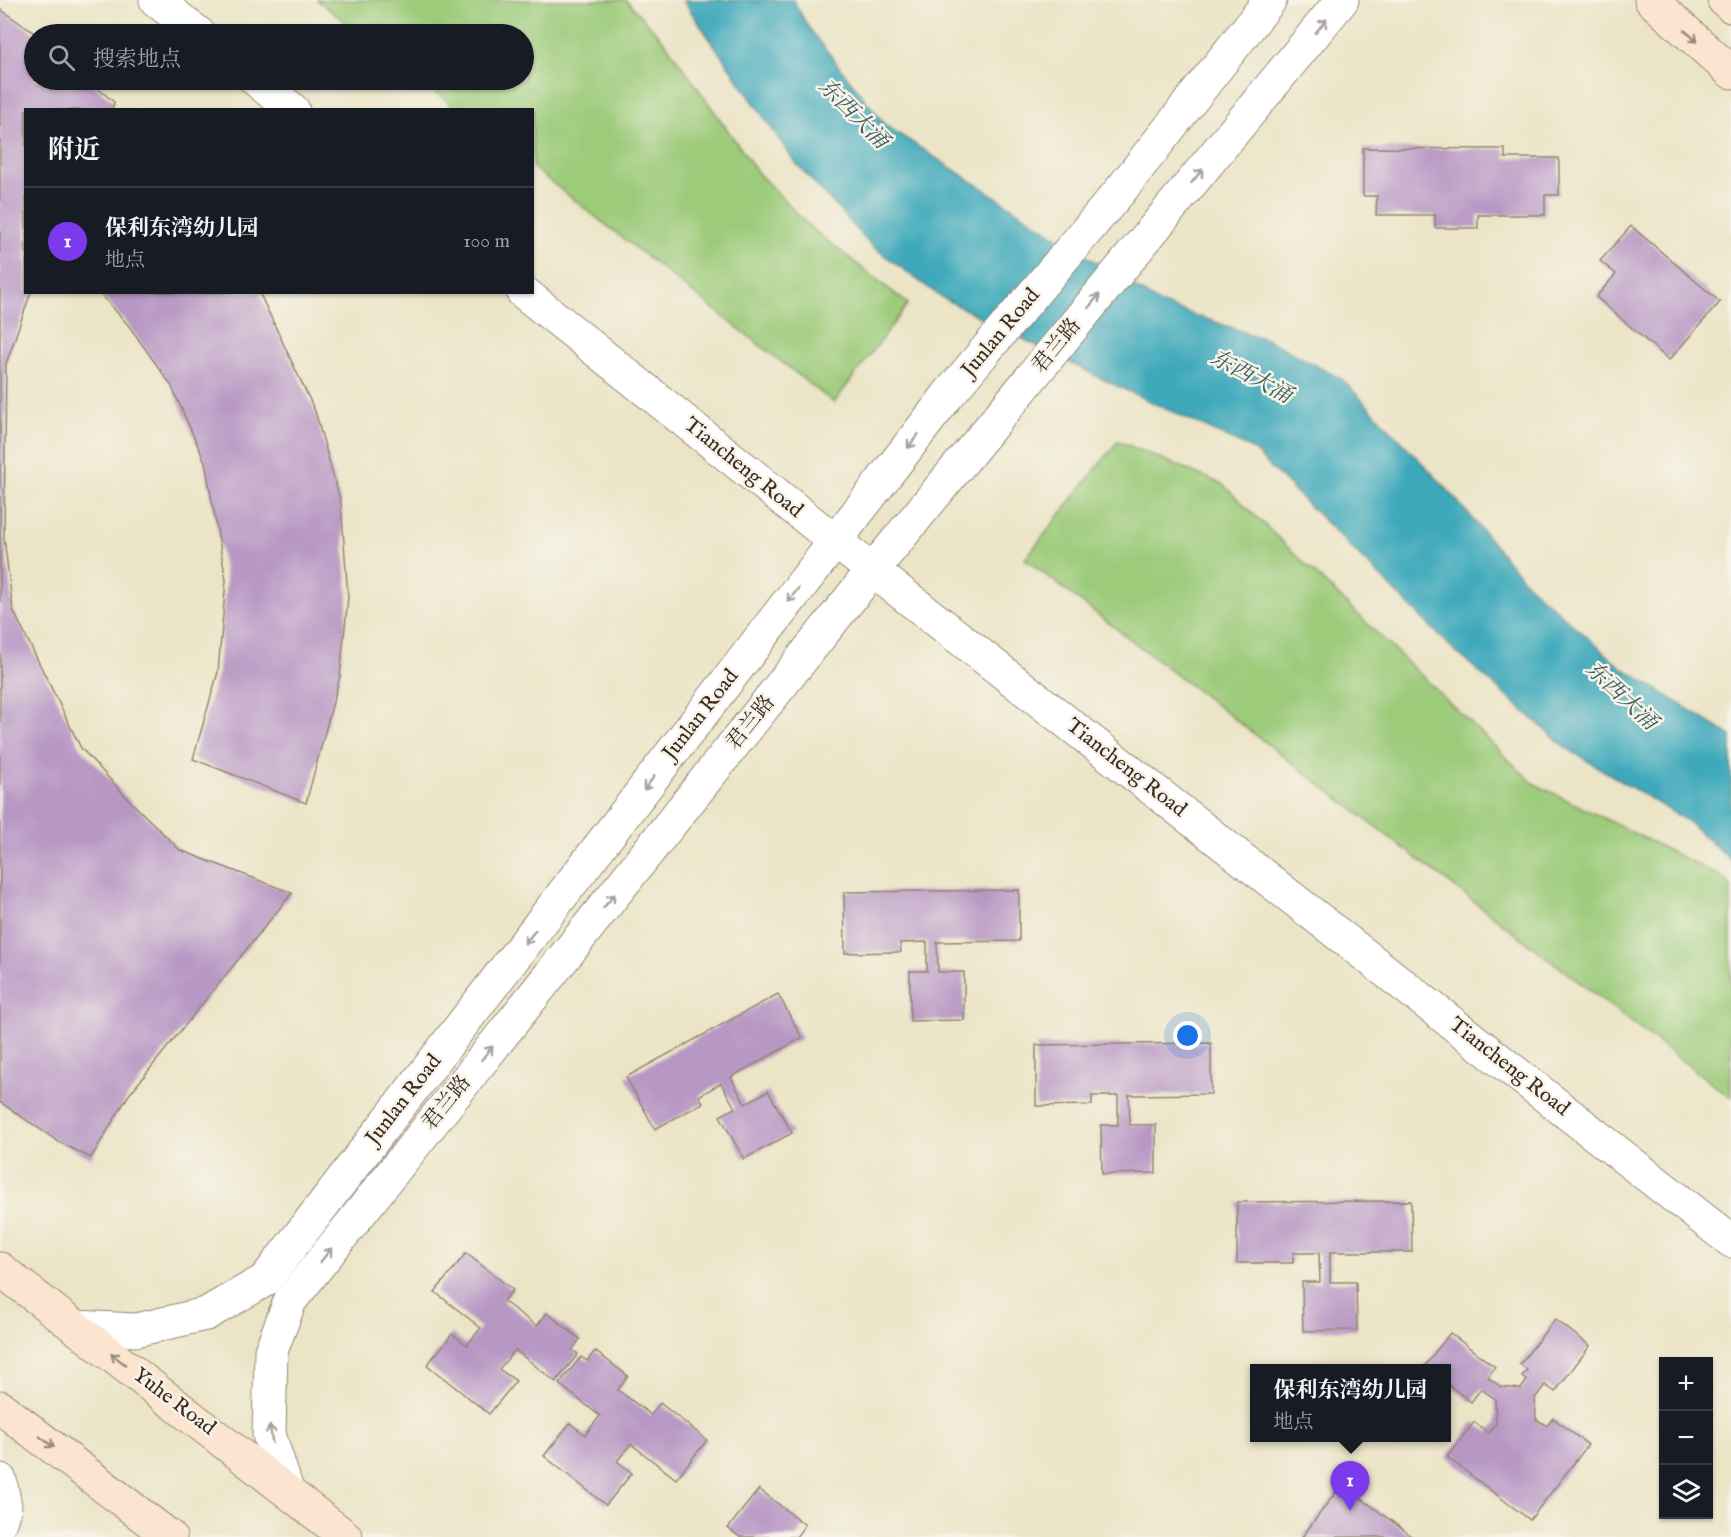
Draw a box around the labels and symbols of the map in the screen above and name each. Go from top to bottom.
one-way arrow [1314,19,1328,34]
one-way arrow [1683,29,1698,43]
water label: 东西大涌 [812,73,896,157]
one-way arrow [1190,169,1204,184]
street label: Junlan Road [955,282,1047,385]
one-way arrow [1087,294,1101,309]
street label: 君兰路 [1027,313,1087,379]
water label: 东西大涌 [1206,344,1299,411]
street label: Tiancheng Road [678,412,809,525]
one-way arrow [906,433,919,449]
one-way arrow [787,587,800,603]
water label: 东西大涌 [1579,656,1665,738]
street label: Junlan Road [656,663,745,768]
street label: 君兰路 [721,690,781,756]
street label: Tiancheng Road [1060,713,1192,824]
one-way arrow [642,775,655,791]
one-way arrow [602,893,615,909]
one-way arrow [523,929,536,945]
street label: Tiancheng Road [1443,1012,1575,1123]
your location [1173,1021,1202,1050]
one-way arrow [480,1045,493,1061]
street label: Junlan Road [359,1048,448,1153]
street label: 君兰路 [417,1070,477,1136]
one-way arrow [320,1247,333,1263]
one-way arrow [110,1353,126,1366]
street label: Yuhe Road [127,1362,222,1442]
one-way arrow [266,1424,277,1444]
one-way arrow [38,1436,54,1449]
pin: 1 [1330,1462,1370,1511]

